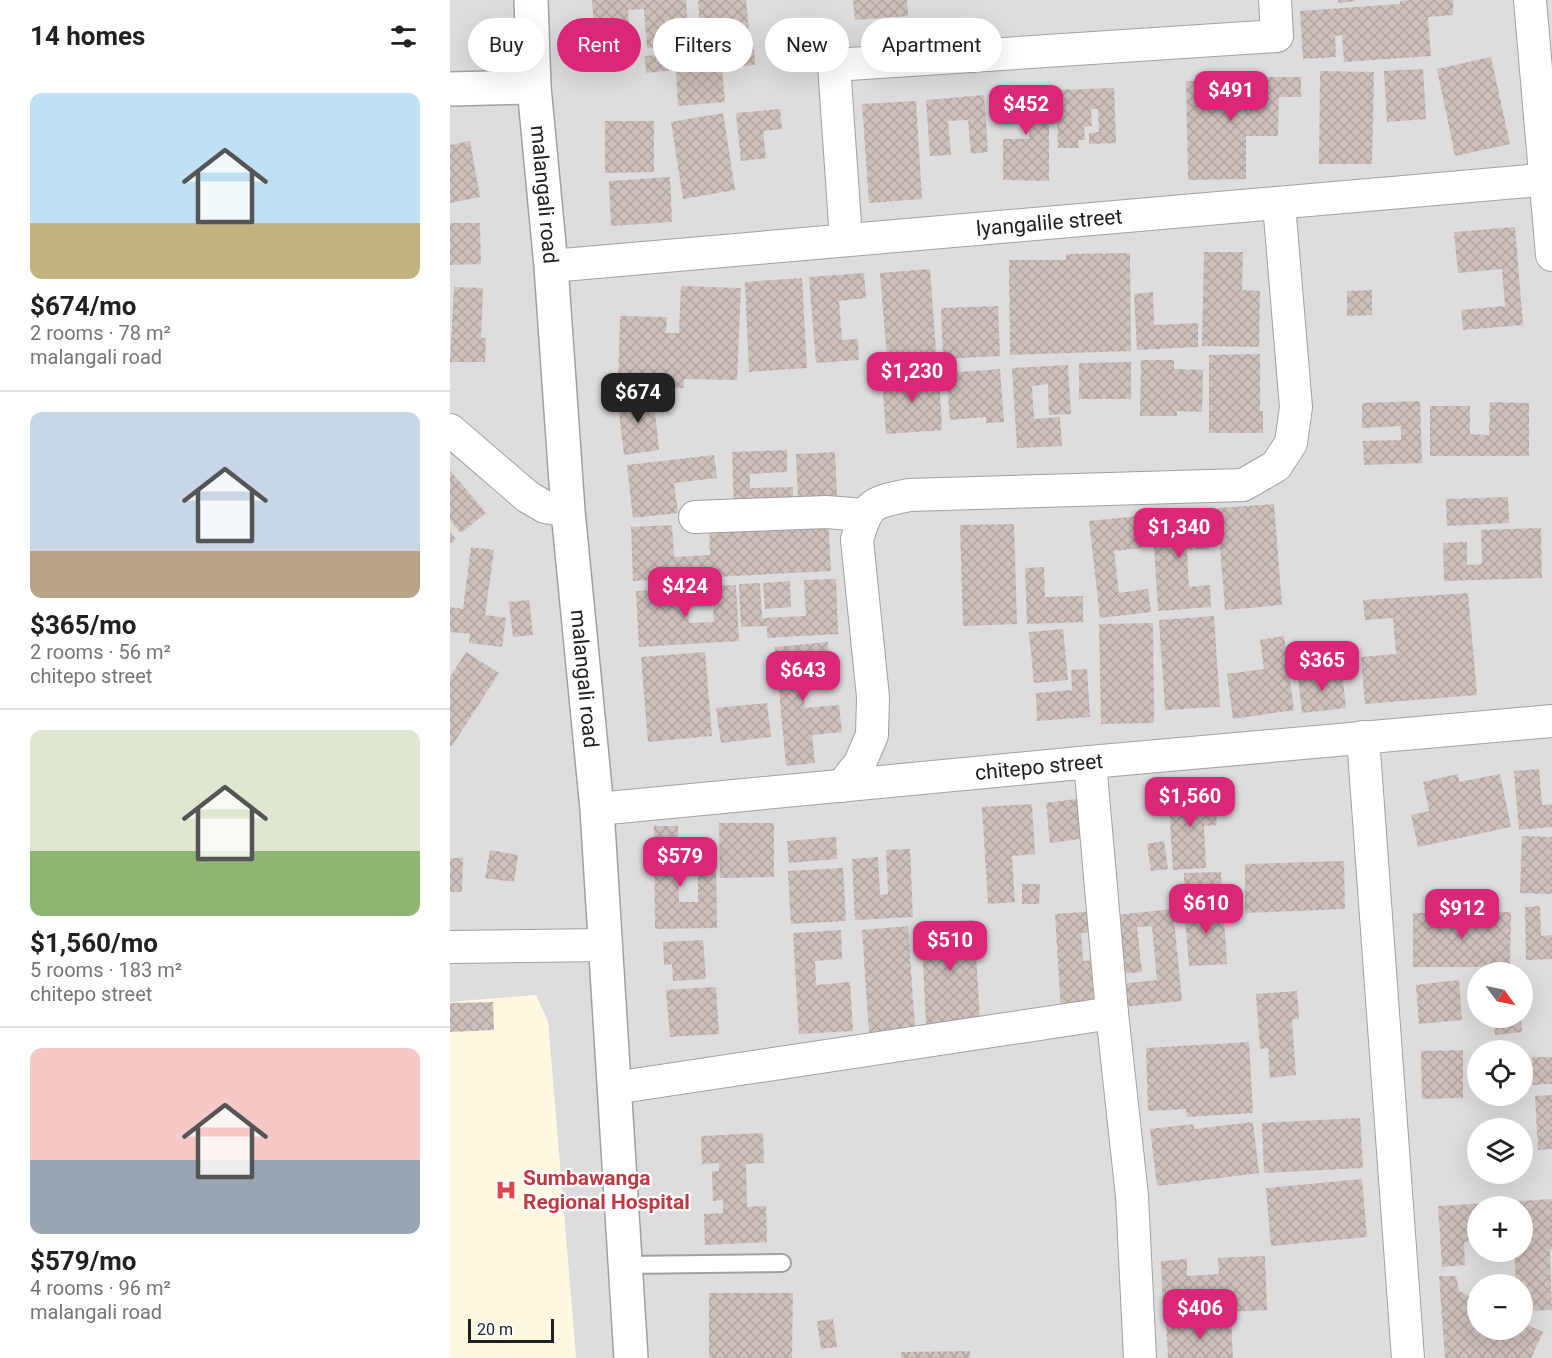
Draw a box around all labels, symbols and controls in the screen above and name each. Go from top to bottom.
chip: Buy [468,18,545,72]
chip: Rent [557,18,641,72]
chip: Filters [653,18,753,72]
chip: New [765,18,849,72]
chip: Apartment [861,18,1002,72]
icon: filters [387,20,420,53]
text: 14 homes [30,21,145,51]
pin: $491 [1195,71,1267,122]
text: $491 [1208,78,1254,102]
pin: $452 [990,85,1062,136]
text: $452 [1003,92,1049,116]
street label: malangali road [526,124,563,265]
icon: home [171,132,279,240]
street label: lyangalile street [975,204,1123,241]
text: $674/mo [30,291,137,321]
text: 2 rooms · 78 m² [30,321,171,345]
text: malangali road [30,345,162,369]
pin: $1,230 [863,352,961,403]
text: $1,230 [881,359,943,383]
pin: $674 [602,373,674,424]
text: $674 [615,380,661,404]
icon: home [171,451,279,559]
pin: $1,340 [1130,508,1228,559]
text: $1,340 [1148,515,1210,539]
pin: $424 [649,567,721,618]
text: $424 [662,574,708,598]
street label: malangali road [566,608,603,749]
text: $365/mo [30,610,137,640]
text: 2 rooms · 56 m² [30,640,171,664]
pin: $365 [1286,641,1358,692]
text: $365 [1299,648,1345,672]
pin: $643 [767,651,839,702]
text: $643 [780,658,826,682]
text: chitepo street [30,664,152,688]
street label: chitepo street [974,749,1104,785]
icon: home [171,769,279,877]
pin: $1,560 [1141,777,1239,828]
text: $1,560 [1159,784,1221,808]
pin: $579 [644,837,716,888]
text: $579 [657,844,703,868]
pin: $610 [1170,884,1242,935]
pin: $912 [1426,889,1498,940]
text: $610 [1183,891,1229,915]
text: $912 [1439,896,1485,920]
pin: $510 [914,921,986,972]
text: $1,560/mo [30,928,158,958]
text: $510 [927,928,973,952]
text: 5 rooms · 183 m² [30,958,182,982]
north arrow [1467,962,1533,1028]
map controls [1467,962,1533,1340]
text: chitepo street [30,982,152,1006]
button: locate [1467,1040,1533,1106]
icon: home [171,1087,279,1195]
button: layers [1467,1118,1533,1184]
place label: Sumbawanga Regional Hospital [523,1166,690,1214]
hospital icon: Sumbawanga Regional Hospital [494,1178,518,1202]
button: + [1467,1196,1533,1262]
text: $579/mo [30,1246,137,1276]
button: − [1467,1274,1533,1340]
text: 4 rooms · 96 m² [30,1276,171,1300]
pin: $406 [1164,1289,1236,1340]
text: $406 [1177,1296,1223,1320]
text: malangali road [30,1300,162,1324]
scale bar [468,1316,554,1344]
text: 20 m [477,1320,513,1339]

